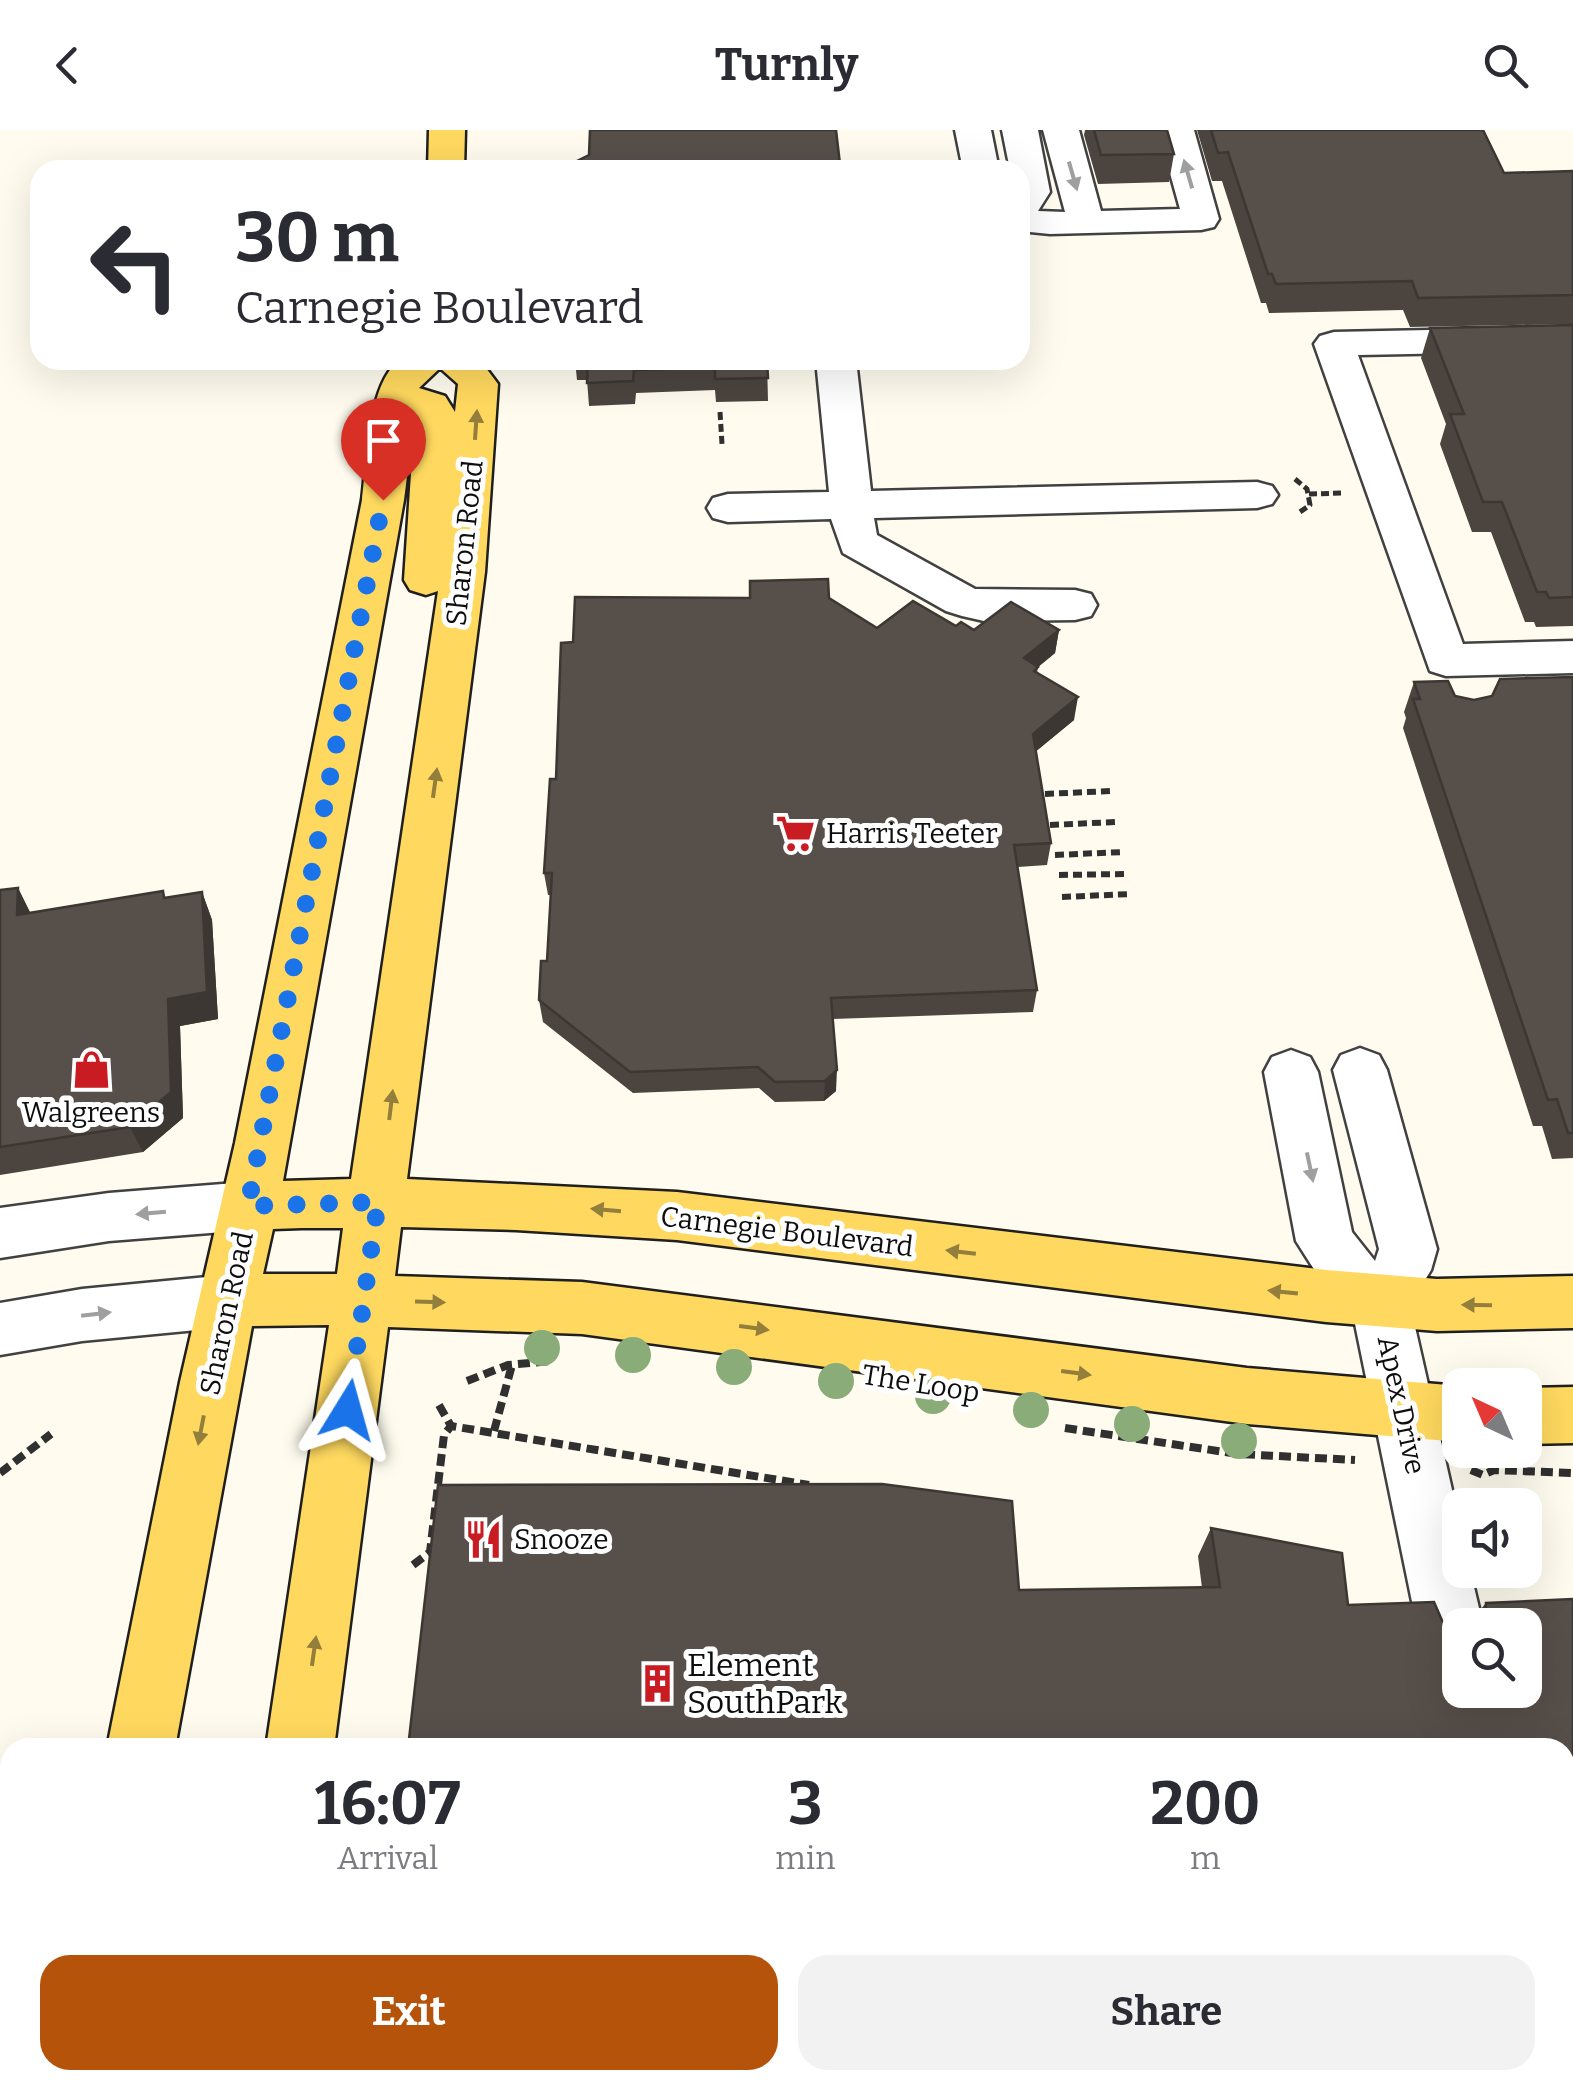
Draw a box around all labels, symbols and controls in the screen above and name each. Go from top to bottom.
icon: back [40,38,95,93]
text: Turnly [715,38,858,92]
icon: search [1478,38,1533,93]
one-way arrow [1180,159,1195,189]
one-way arrow [1066,161,1082,192]
text: 30 m [235,196,399,280]
icon: left [70,200,200,330]
text: Carnegie Boulevard [235,281,644,335]
pin [341,398,426,501]
one-way arrow [468,409,484,441]
icon: arrive [356,413,411,468]
street label: Sharon Road [439,459,490,628]
one-way arrow [427,767,443,798]
supermarket icon: Harris Teeter [775,812,817,854]
place label: Harris Teeter [826,817,998,850]
shop icon: Walgreens [70,1048,112,1090]
one-way arrow [383,1089,399,1120]
place label: Walgreens [22,1096,160,1129]
one-way arrow [1303,1152,1318,1183]
street label: Carnegie Boulevard [659,1200,915,1263]
one-way arrow [589,1201,621,1217]
one-way arrow [135,1206,167,1222]
street label: Sharon Road [193,1228,260,1398]
one-way arrow [944,1244,976,1260]
one-way arrow [1267,1284,1299,1300]
one-way arrow [414,1294,446,1310]
one-way arrow [1460,1297,1492,1313]
one-way arrow [81,1306,113,1322]
one-way arrow [738,1321,770,1337]
street label: Apex Drive [1371,1333,1432,1477]
position arrow [296,1358,400,1462]
street label: The Loop [860,1358,982,1409]
one-way arrow [1060,1365,1092,1381]
north arrow [1442,1368,1542,1468]
map controls [1442,1368,1542,1708]
one-way arrow [193,1415,208,1447]
button: sound [1442,1488,1542,1588]
restaurant icon: Snooze [463,1518,505,1560]
place label: Snooze [514,1523,609,1556]
button: search [1442,1608,1542,1708]
one-way arrow [307,1635,323,1666]
place label: Element SouthPark [687,1646,843,1721]
building icon: Element SouthPark [636,1662,678,1704]
text: 16:07 [315,1768,460,1840]
text: 3 [788,1768,823,1840]
text: 200 [1150,1768,1260,1840]
text: Arrival [337,1839,438,1877]
text: min [775,1839,836,1877]
text: m [1190,1839,1221,1877]
button: Exit [40,1955,778,2070]
button: Share [798,1955,1535,2070]

